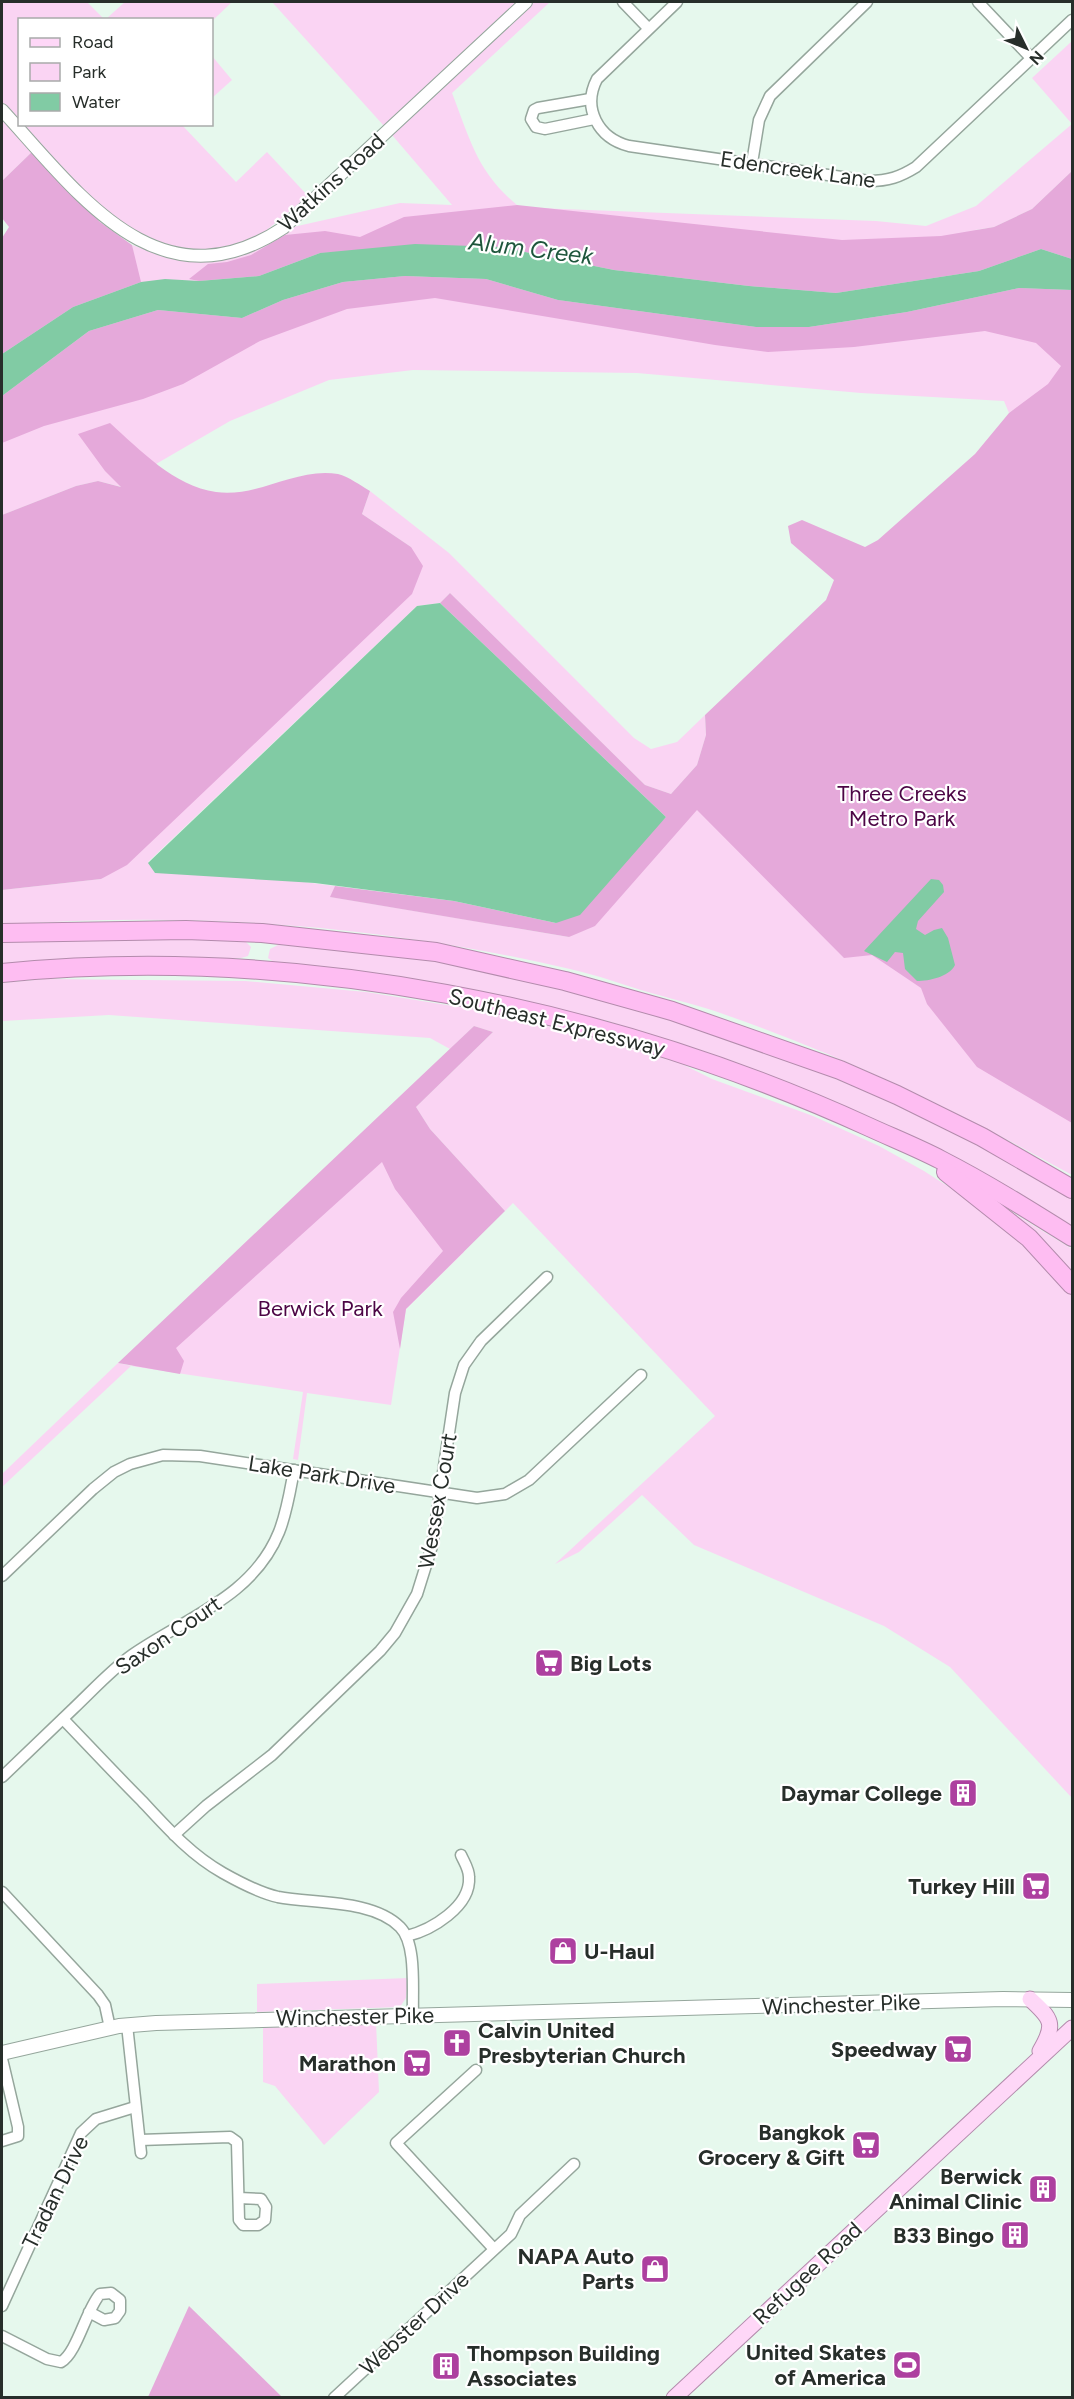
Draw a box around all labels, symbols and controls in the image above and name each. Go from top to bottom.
legend [18,18,213,126]
north arrow [996,18,1056,78]
text: Road [72,31,113,53]
text: N [1025,47,1048,69]
text: Park [72,61,107,83]
text: Water [72,91,120,113]
street label: Watkins Road [272,127,390,237]
street label: Edencreek Lane [719,145,877,194]
water label: Alum Creek [466,226,596,271]
park label: Three Creeks Metro Park [837,780,967,832]
street label: Southeast Expressway [446,982,668,1063]
park label: Berwick Park [257,1295,383,1322]
street label: Wessex Court [412,1431,463,1571]
street label: Lake Park Drive [246,1450,397,1499]
street label: Saxon Court [110,1590,226,1681]
supermarket icon: Big Lots [533,1647,565,1679]
place label: Big Lots [570,1650,651,1677]
building icon: Daymar College [947,1777,979,1809]
place label: Daymar College [781,1780,942,1807]
supermarket icon: Turkey Hill [1020,1870,1052,1902]
place label: Turkey Hill [908,1873,1015,1900]
shop icon: U-Haul [547,1935,579,1967]
place label: U-Haul [584,1938,655,1965]
street label: Winchester Pike [761,1988,921,2021]
street label: Winchester Pike [276,2002,434,2031]
place label: Calvin United Presbyterian Church [478,2017,686,2069]
church icon: Calvin United Presbyterian Church [441,2027,473,2059]
supermarket icon: Speedway [942,2033,974,2065]
place label: Speedway [831,2036,937,2063]
supermarket icon: Marathon [401,2047,433,2079]
place label: Marathon [299,2050,396,2077]
place label: Bangkok Grocery & Gift [698,2119,845,2171]
supermarket icon: Bangkok Grocery & Gift [850,2129,882,2161]
street label: Tradan Drive [16,2131,94,2253]
place label: Berwick Animal Clinic [889,2163,1022,2215]
building icon: Berwick Animal Clinic [1027,2173,1059,2205]
street label: Refugee Road [747,2216,867,2331]
building icon: B33 Bingo [999,2219,1031,2251]
place label: B33 Bingo [893,2222,994,2249]
place label: NAPA Auto Parts [517,2243,634,2295]
shop icon: NAPA Auto Parts [639,2253,671,2285]
street label: Webster Drive [354,2266,475,2381]
place label: United Skates of America [746,2339,886,2391]
place label: Thompson Building Associates [467,2340,660,2392]
sports icon: United Skates of America [891,2349,923,2381]
building icon: Thompson Building Associates [430,2350,462,2382]

